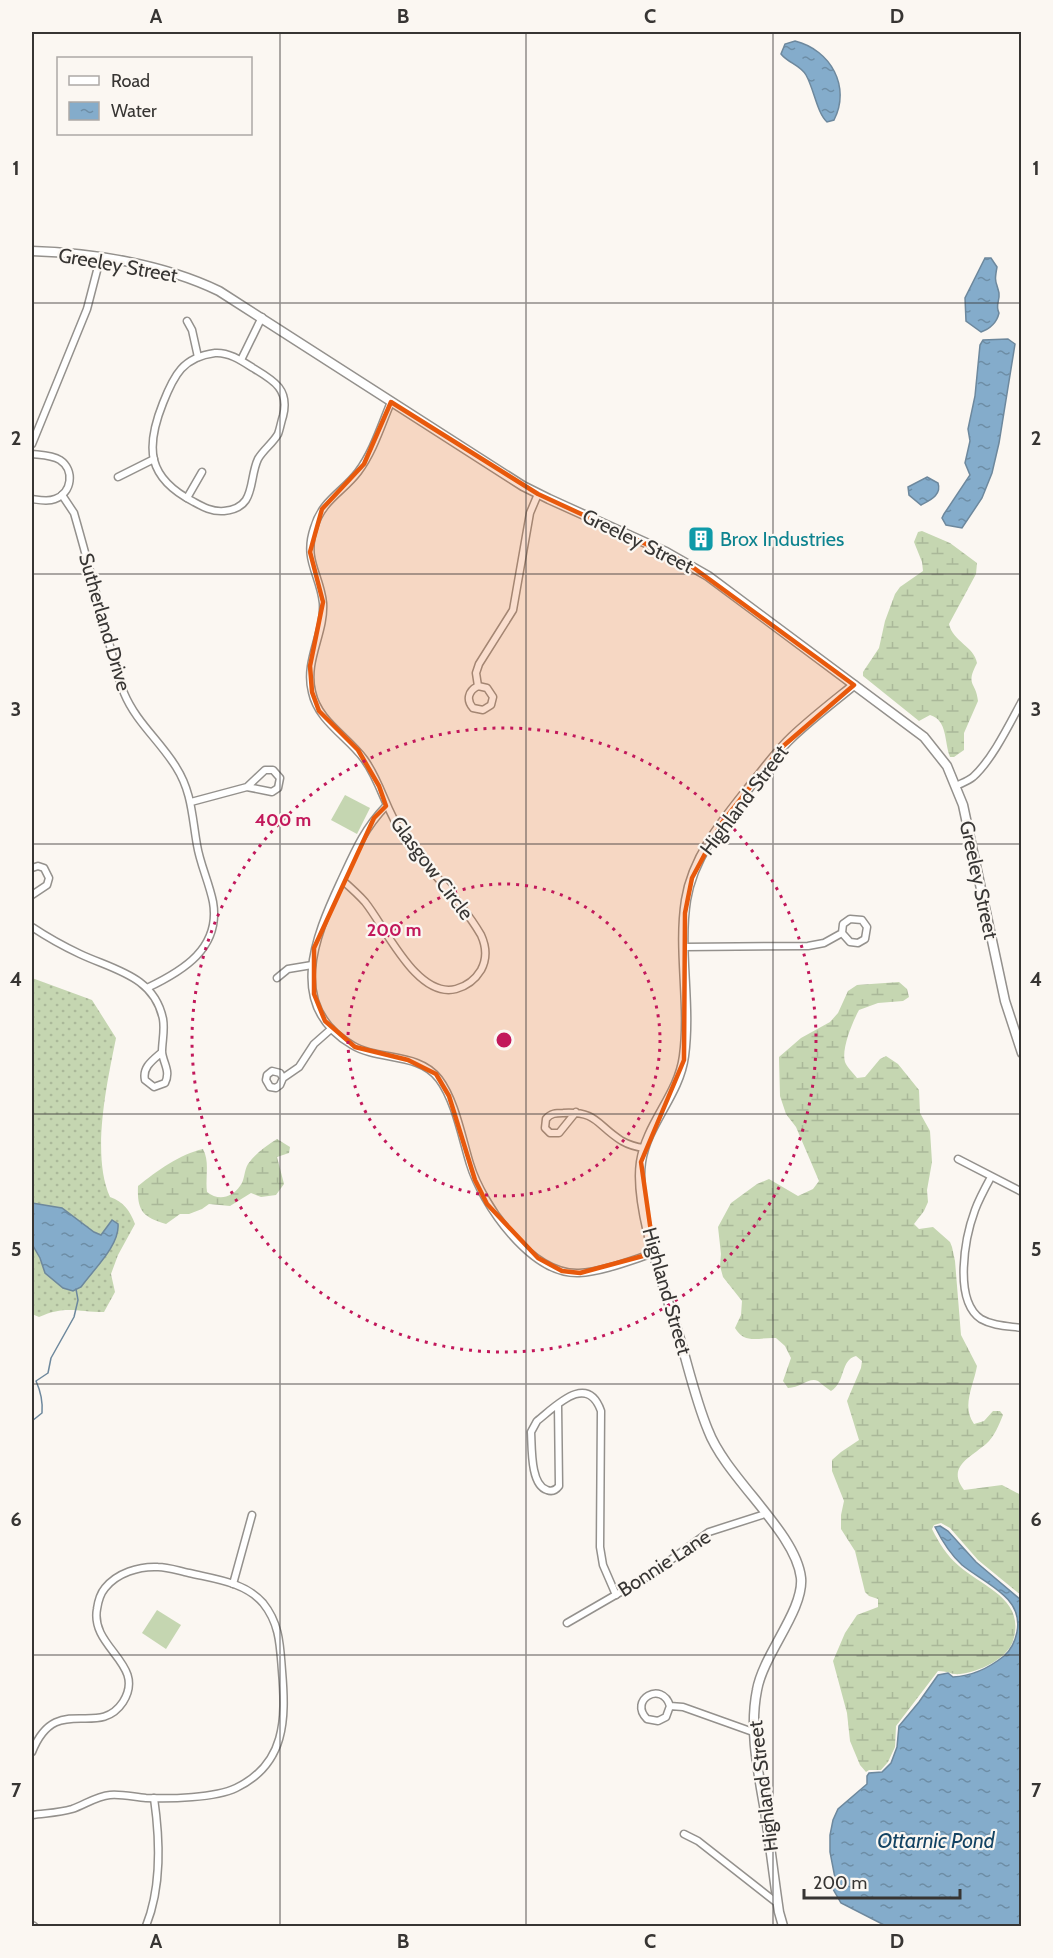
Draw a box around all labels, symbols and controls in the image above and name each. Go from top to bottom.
text: A [150,4,163,28]
text: B [397,4,409,28]
text: C [644,4,656,28]
text: D [890,4,904,28]
legend [57,57,252,135]
text: Road [111,70,150,92]
text: Water [111,100,157,122]
text: 1 [12,156,20,180]
text: 1 [1032,156,1040,180]
street label: Greeley Street [57,243,180,287]
text: 2 [11,426,21,450]
text: 2 [1031,426,1041,450]
street label: Greeley Street [579,504,698,578]
building icon: Brox Industries [686,524,716,554]
place label: Brox Industries [720,527,844,551]
street label: Sutherland Drive [74,550,136,694]
text: 3 [11,697,21,721]
text: 3 [1031,697,1041,721]
street label: Highland Street [695,740,793,860]
text: 400 m [255,809,311,831]
street label: Glasgow Circle [385,812,479,924]
street label: Greeley Street [955,819,1003,942]
text: 200 m [367,919,421,941]
text: 4 [10,967,22,991]
text: 4 [1030,967,1042,991]
centre of rings [494,1030,514,1050]
street label: Highland Street [637,1224,697,1358]
text: 5 [11,1237,21,1261]
text: 5 [1031,1237,1041,1261]
text: 6 [10,1507,22,1531]
text: 6 [1030,1507,1042,1531]
street label: Bonnie Lane [613,1524,715,1602]
street label: Highland Street [743,1719,783,1853]
text: 7 [11,1778,22,1802]
text: 7 [1031,1778,1042,1802]
water label: Ottarnic Pond [877,1828,996,1853]
scale bar [804,1862,960,1900]
text: 200 m [813,1872,867,1894]
text: A [150,1929,163,1953]
text: B [397,1929,409,1953]
text: C [644,1929,656,1953]
text: D [890,1929,904,1953]

